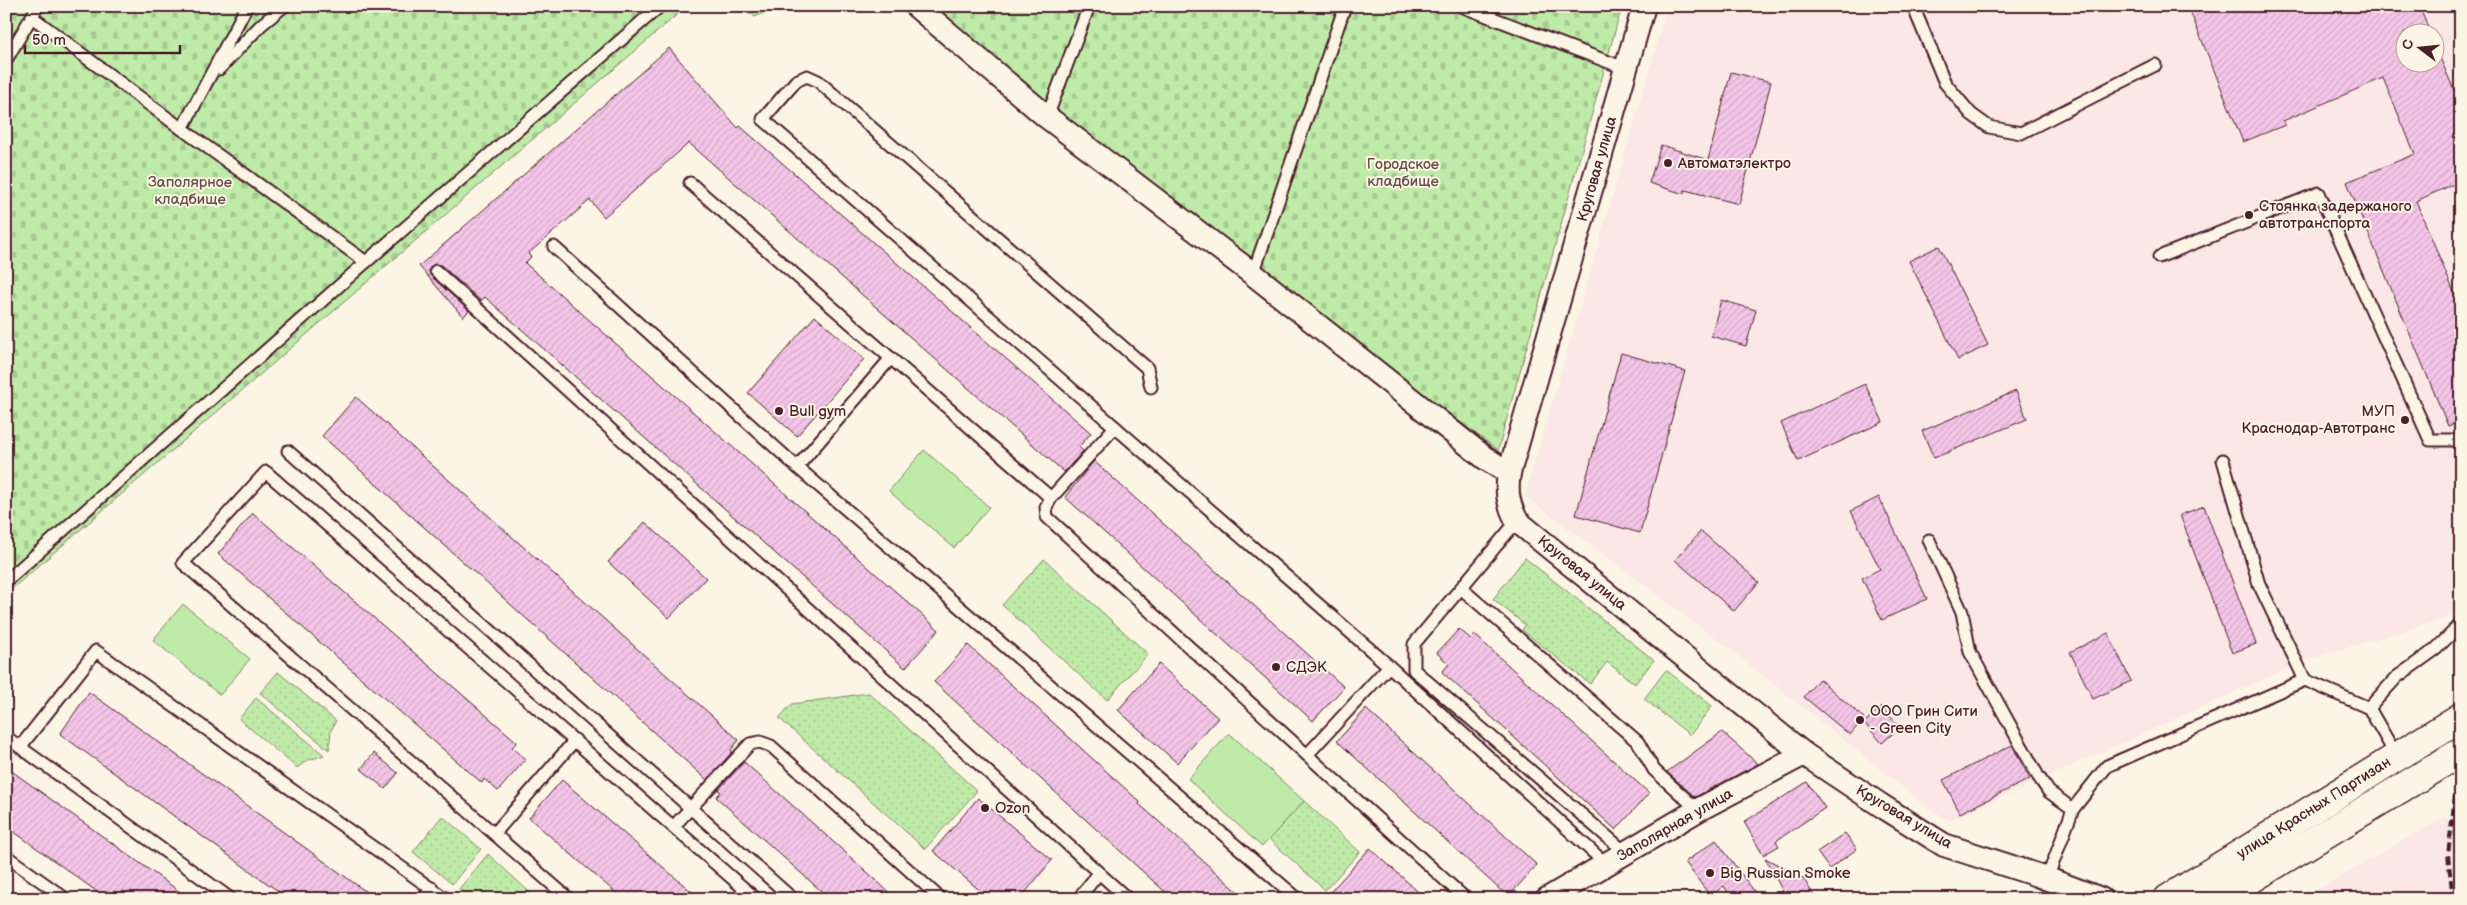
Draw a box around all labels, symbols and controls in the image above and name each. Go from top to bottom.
scale bar [25,22,180,54]
north arrow [2394,22,2444,72]
text: 50 m [32,31,66,50]
text: С [2398,37,2418,52]
street label: Круговая улица [1573,114,1621,224]
place label: Автоматэлектро [1677,154,1791,173]
park label: Городское кладбище [1367,155,1439,191]
marker: Автоматэлектро [1662,157,1674,169]
park label: Заполярное кладбище [148,173,232,209]
place label: Стоянка задержаного автотранспорта [2259,197,2412,233]
marker: Стоянка задержаного автотранспорта [2243,209,2255,221]
place label: Bull gym [789,402,846,421]
place label: МУП Краснодар-Автотранс [2242,402,2396,438]
marker: Bull gym [773,405,785,417]
marker: МУП Краснодар-Автотранс [2399,414,2411,426]
street label: Круговая улица [1534,531,1630,615]
place label: СДЭК [1286,658,1327,677]
marker: СДЭК [1270,661,1282,673]
place label: ООО Грин Сити - Green City [1870,702,1978,738]
marker: ООО Грин Сити - Green City [1854,714,1866,726]
street label: улица Красных Партизан [2233,753,2395,863]
street label: Круговая улица [1852,781,1956,853]
street label: Заполярная улица [1614,784,1736,866]
place label: Ozon [995,799,1030,818]
marker: Ozon [979,802,991,814]
place label: Big Russian Smoke [1720,864,1851,883]
marker: Big Russian Smoke [1704,867,1716,879]

